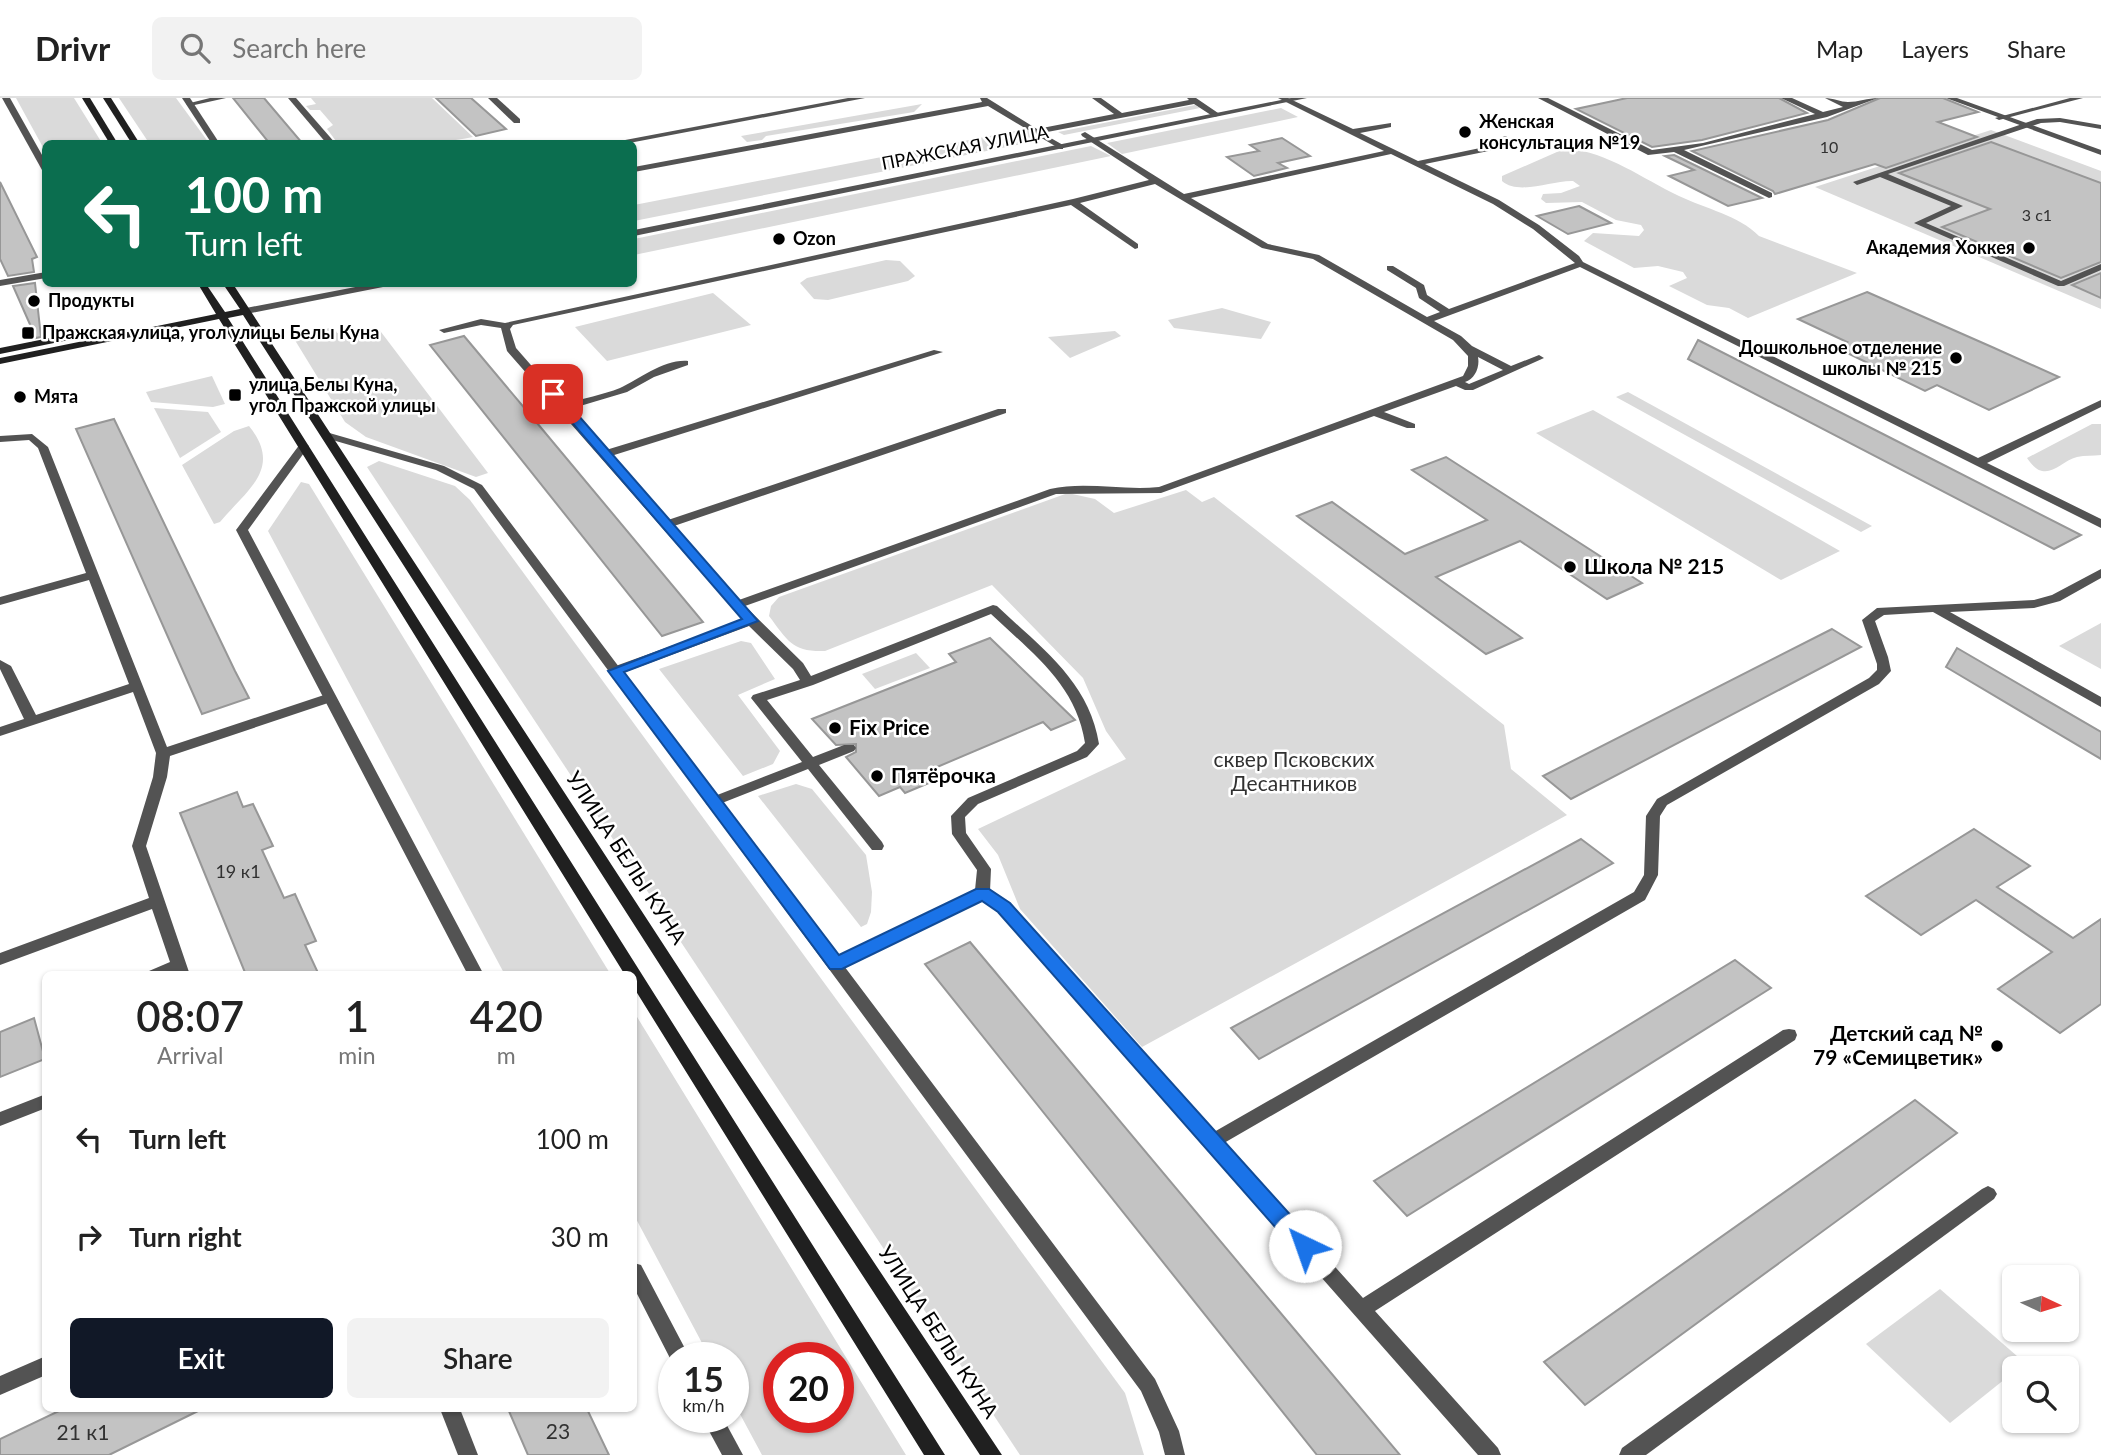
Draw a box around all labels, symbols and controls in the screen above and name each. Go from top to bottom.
search box [152,17,642,80]
text: Drivr [35,28,110,68]
icon: search [176,29,214,67]
text: Search here [232,32,366,64]
text: Map [1816,34,1863,63]
text: Layers [1901,34,1969,63]
text: Share [2007,34,2066,63]
place label: Женская консультация №19 [1479,110,1640,153]
street label: ПРАЖСКАЯ УЛИЦА [880,120,1051,174]
marker: Женская консультация №19 [1457,124,1473,140]
house number: 10 [1820,137,1838,156]
text: 100 m [185,165,323,223]
icon: left [70,168,161,259]
house number: 3 с1 [2022,205,2052,224]
text: Turn left [185,224,302,263]
place label: Ozon [793,227,836,249]
marker: Ozon [771,231,787,247]
place label: Академия Хоккея [1865,236,2015,258]
marker: Академия Хоккея [2021,240,2037,256]
place label: Продукты [48,289,134,311]
marker: Продукты [26,293,42,309]
place label: Пражская улица, угол улицы Белы Куна [42,321,379,343]
marker: Пражская улица, угол улицы Белы Куна [20,325,36,341]
place label: Дошкольное отделение школы № 215 [1739,336,1942,379]
marker: Дошкольное отделение школы № 215 [1948,350,1964,366]
pin [523,364,583,424]
place label: улица Белы Куна, угол Пражской улицы [249,373,436,416]
icon: arrive [534,375,572,413]
place label: Мята [34,385,78,407]
marker: улица Белы Куна, угол Пражской улицы [227,387,243,403]
marker: Мята [12,389,28,405]
place label: Школа № 215 [1584,553,1724,578]
marker: Школа № 215 [1562,559,1578,575]
place label: Fix Price [849,714,929,739]
marker: Fix Price [827,720,843,736]
park label: сквер Псковских Десантников [1214,746,1375,795]
place label: Пятёрочка [891,762,996,787]
street label: УЛИЦА БЕЛЫ КУНА [562,766,693,949]
marker: Пятёрочка [869,768,885,784]
house number: 19 к1 [215,860,261,882]
text: 08:07 [136,991,244,1041]
text: 1 [345,991,369,1041]
text: 420 [470,991,543,1041]
place label: Детский сад № 79 «Семицветик» [1813,1020,1983,1069]
marker: Детский сад № 79 «Семицветик» [1989,1038,2005,1054]
text: Arrival [157,1041,223,1069]
text: min [338,1041,376,1069]
text: m [497,1041,516,1069]
icon: left [70,1120,108,1158]
text: Turn left [129,1123,226,1155]
text: 100 m [536,1123,609,1155]
position arrow [1268,1209,1342,1283]
icon: right [70,1218,108,1256]
text: Turn right [129,1221,242,1253]
text: 30 m [551,1221,609,1253]
street label: УЛИЦА БЕЛЫ КУНА [874,1240,1005,1423]
north arrow [2002,1265,2079,1342]
map controls [2002,1265,2079,1433]
button: Exit [70,1318,333,1398]
button: Share [347,1318,609,1398]
speed limit sign: 20 [763,1342,854,1433]
button: search [2002,1356,2079,1433]
text: 15 [683,1357,724,1399]
text: km/h [682,1394,725,1416]
house number: 23 [546,1418,570,1443]
house number: 21 к1 [57,1419,109,1444]

